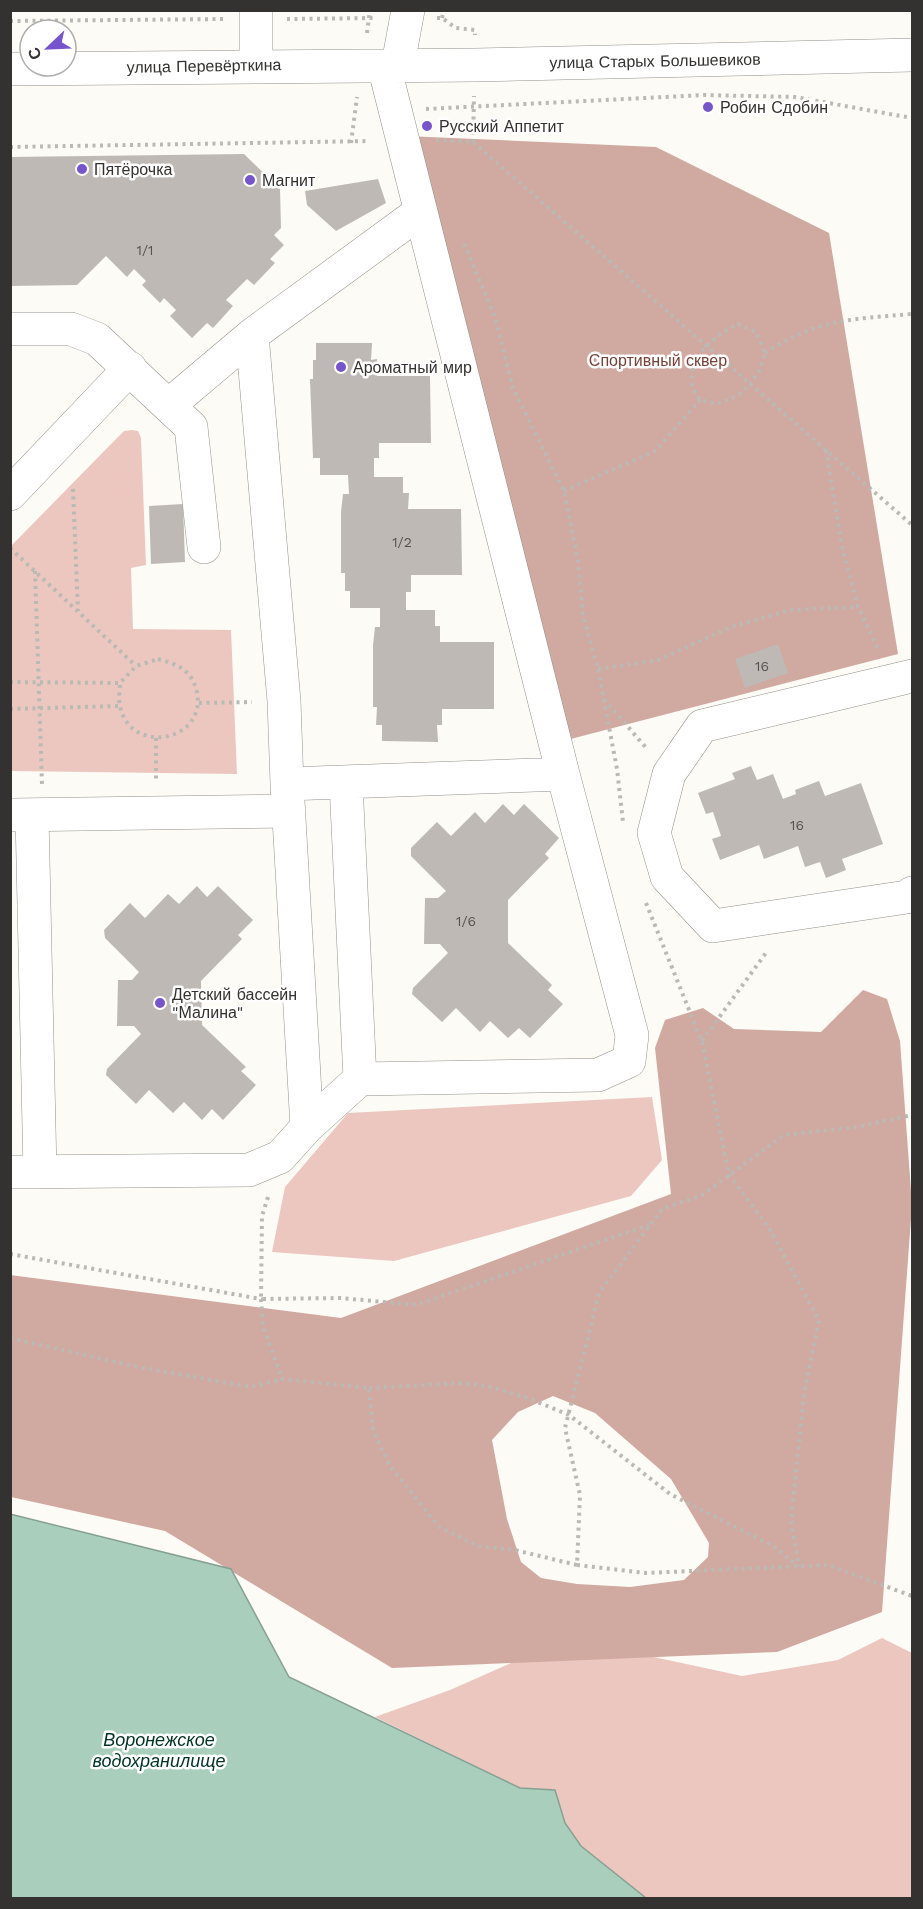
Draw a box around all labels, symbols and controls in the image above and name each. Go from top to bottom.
north arrow [18,18,78,78]
text: С [23,44,46,63]
street label: улица Старых Большевиков [549,50,761,72]
street label: улица Перевёрткина [127,55,282,77]
place label: Робин Сдобин [720,98,828,117]
marker: Робин Сдобин [701,100,715,114]
place label: Русский Аппетит [439,117,564,136]
marker: Русский Аппетит [420,119,434,133]
place label: Пятёрочка [94,160,173,179]
marker: Пятёрочка [75,162,89,176]
place label: Магнит [262,171,316,190]
marker: Магнит [243,173,257,187]
house number: 1/1 [136,242,154,258]
park label: Спортивный сквер [589,351,727,370]
place label: Ароматный мир [353,358,472,377]
marker: Ароматный мир [334,360,348,374]
house number: 1/2 [392,534,412,550]
house number: 16 [755,658,769,674]
house number: 16 [790,817,804,833]
house number: 1/6 [456,913,476,929]
place label: Детский бассейн "Малина" [172,985,297,1022]
marker: Детский бассейн "Малина" [153,996,167,1010]
water label: Воронежское водохранилище [92,1729,226,1771]

